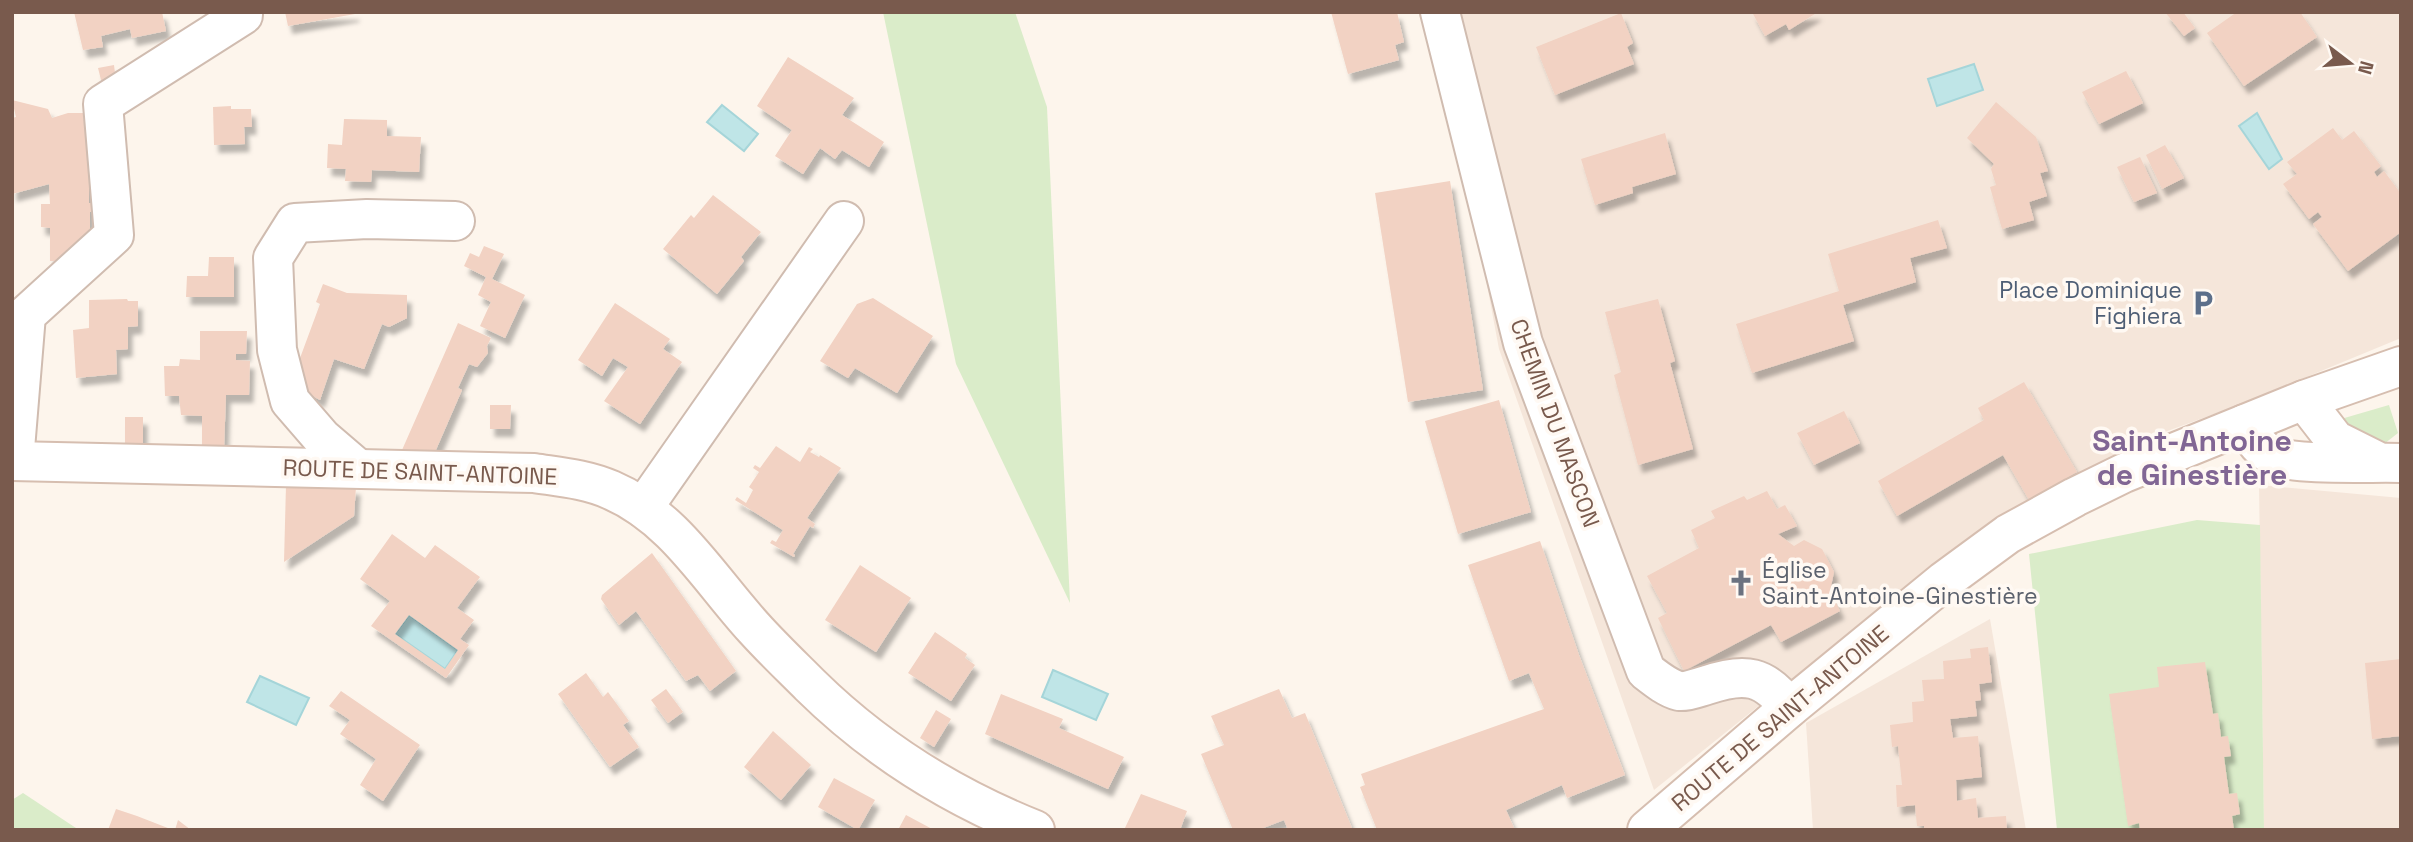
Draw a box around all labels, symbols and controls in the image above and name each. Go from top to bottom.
north arrow [2315,28,2385,98]
text: N [2352,58,2380,77]
place label: Place Dominique Fighiera [1999,275,2182,331]
parking icon: Place Dominique Fighiera [2188,288,2218,318]
street label: CHEMIN DU MASCON [1503,315,1607,531]
district label: Saint-Antoine de Ginestière [2092,421,2292,494]
street label: ROUTE DE SAINT-ANTOINE [282,452,558,492]
place label: Église Saint-Antoine-Ginestière [1762,555,2038,611]
church icon: Église Saint-Antoine-Ginestière [1726,568,1756,598]
street label: ROUTE DE SAINT-ANTOINE [1665,618,1895,818]

